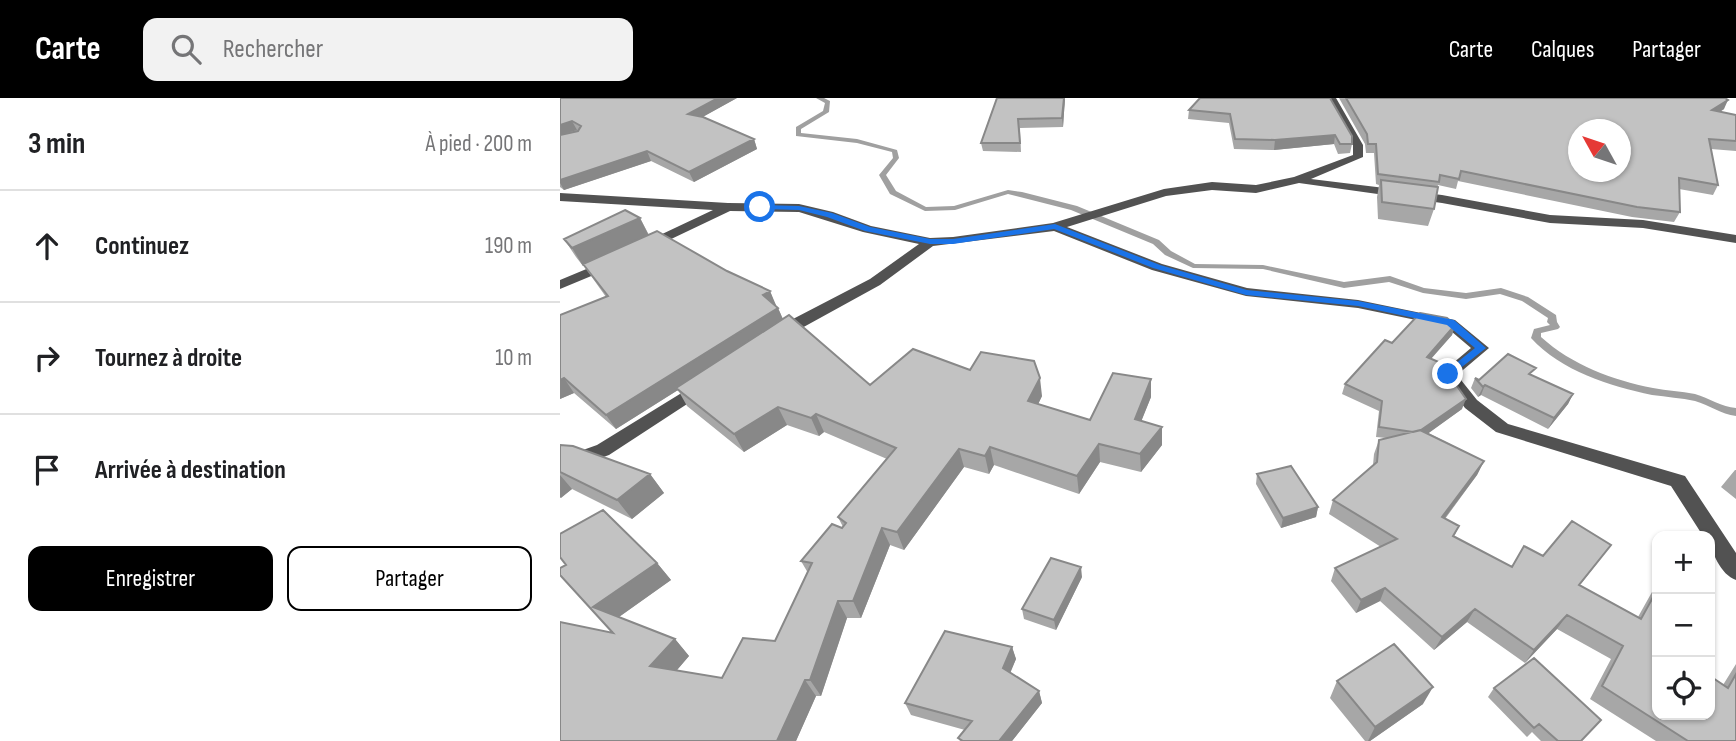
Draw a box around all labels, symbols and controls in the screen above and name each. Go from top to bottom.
search box [143,18,633,81]
text: Carte [35,29,101,69]
icon: search [167,30,205,68]
text: Rechercher [223,34,323,65]
text: Carte [1449,35,1493,64]
text: Calques [1531,35,1594,64]
text: Partager [1632,35,1701,64]
north arrow [1568,119,1631,182]
text: 3 min [28,126,85,162]
text: À pied · 200 m [426,130,532,158]
route start [744,191,775,222]
icon: ahead [28,227,66,265]
text: Continuez [95,231,189,262]
text: 190 m [485,232,532,260]
icon: right [28,339,66,377]
text: Tournez à droite [95,343,242,374]
text: 10 m [495,344,532,372]
route end [1432,358,1463,389]
icon: arrive [28,451,66,489]
text: Arrivée à destination [95,455,286,486]
map controls [1652,531,1715,720]
button: + [1652,531,1715,594]
button: Enregistrer [28,546,273,611]
button: Partager [287,546,532,611]
button: − [1652,594,1715,657]
button: locate [1652,657,1715,720]

